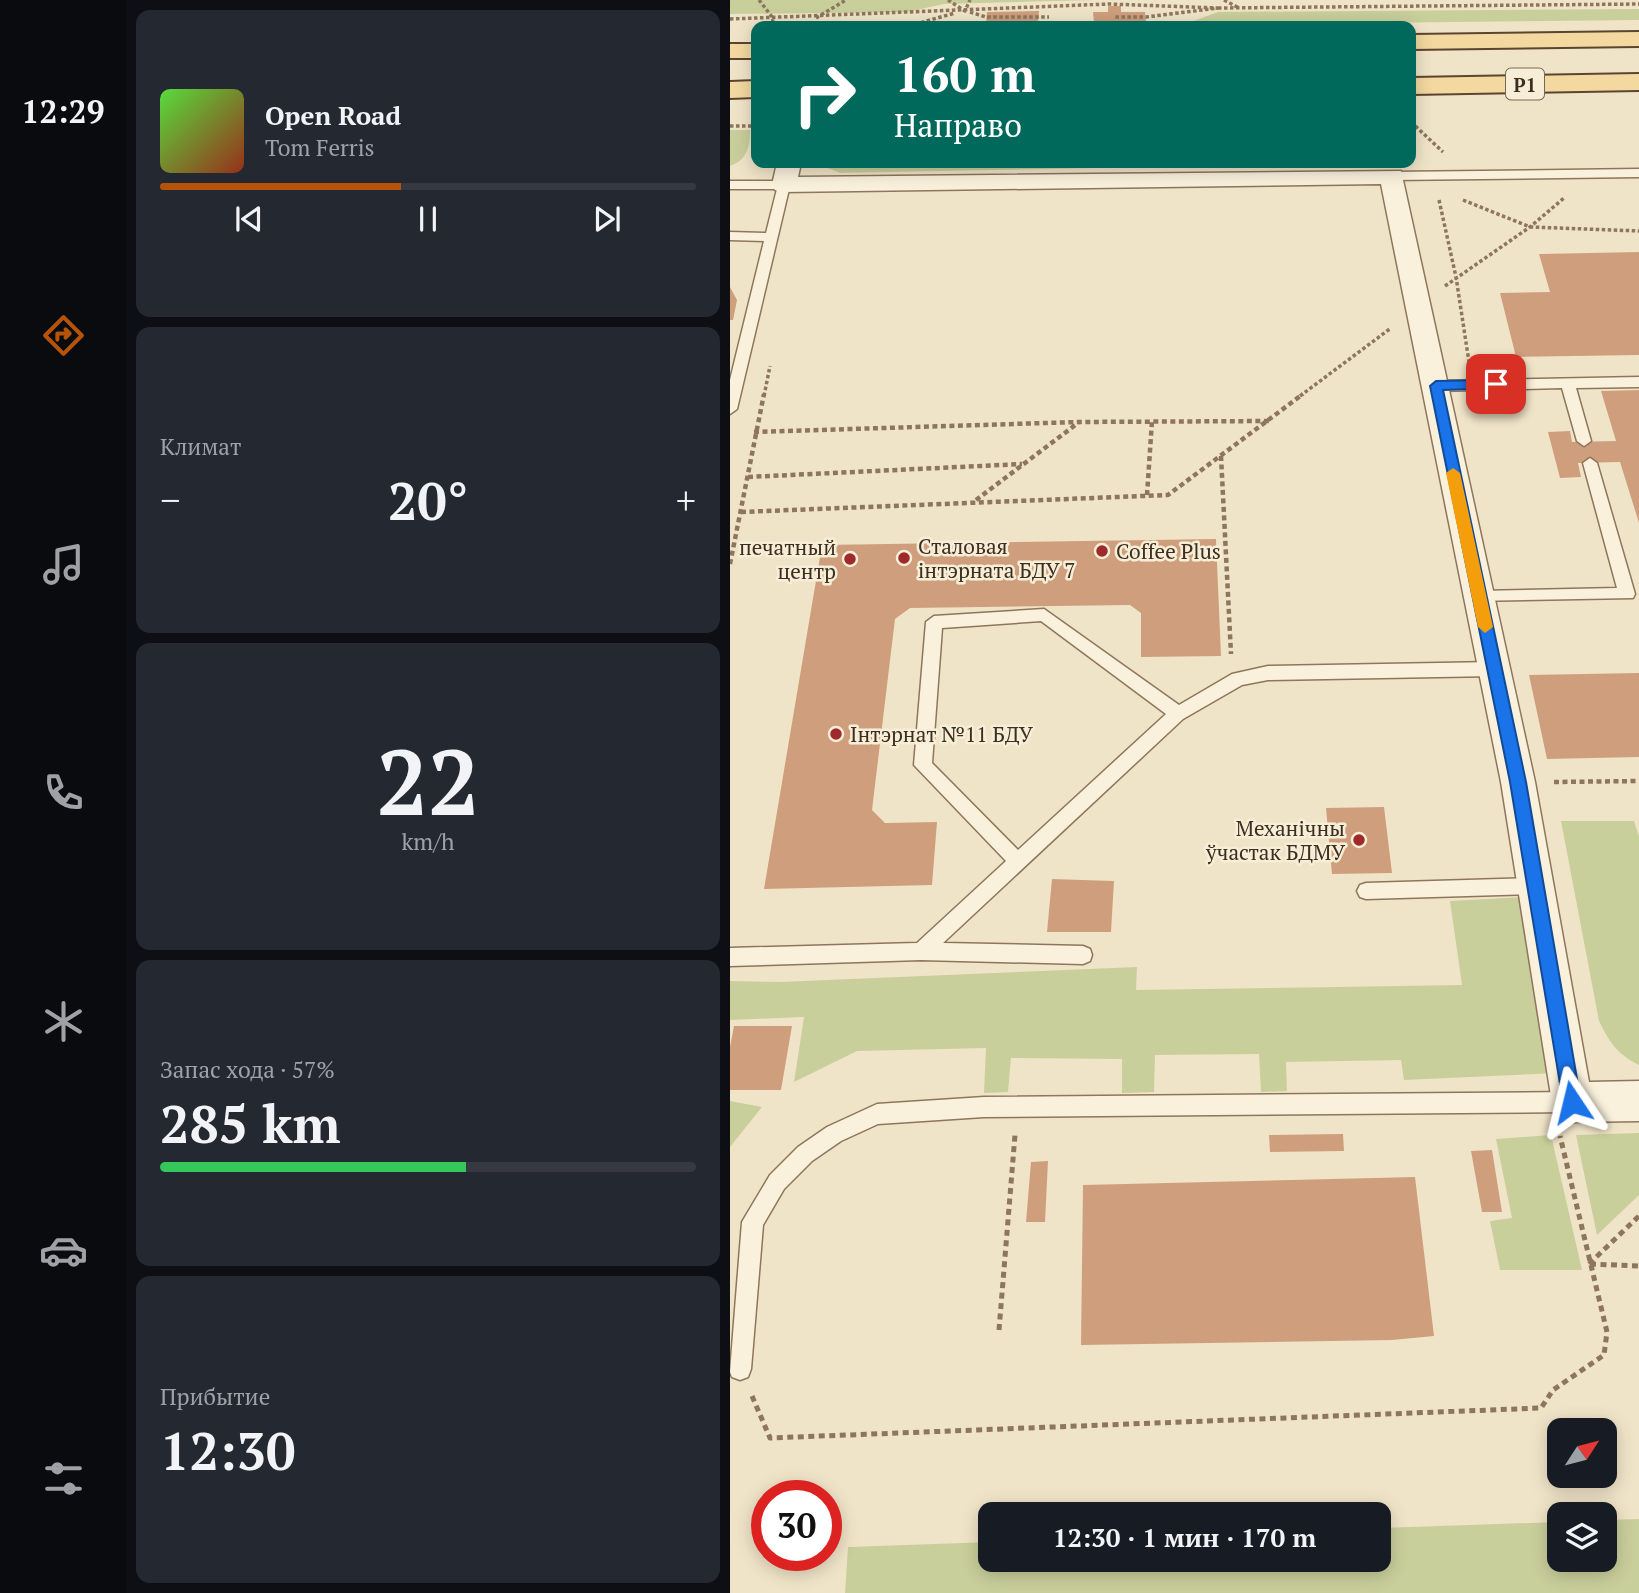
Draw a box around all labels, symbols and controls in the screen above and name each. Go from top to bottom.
text: 160 m [894,41,1036,106]
icon: right [779,49,870,140]
road number: Р1 [1506,68,1544,100]
text: 12:29 [21,90,105,132]
text: Open Road [265,98,401,132]
text: Направо [894,104,1022,146]
text: Tom Ferris [265,132,375,163]
icon: previous [230,200,268,238]
icon: pause [409,200,447,238]
icon: next [588,200,626,238]
icon: directions [39,311,88,360]
pin [1466,354,1526,414]
icon: arrive [1477,365,1515,403]
text: Климат [160,431,241,462]
text: 20° [388,466,468,535]
text: − [160,475,180,525]
text: + [676,475,696,525]
place label: Сталовая інтэрната БДУ 7 [918,532,1075,584]
place label: печатный центр [739,533,836,585]
place label: Coffee Plus [1116,537,1221,565]
icon: music [39,540,88,589]
marker: Coffee Plus [1094,543,1110,559]
marker: Сталовая інтэрната БДУ 7 [896,550,912,566]
marker: печатный центр [842,551,858,567]
text: 22 [377,720,479,841]
place label: Інтэрнат №11 БДУ [850,720,1033,748]
marker: Інтэрнат №11 БДУ [828,726,844,742]
icon: phone [39,768,88,817]
place label: Механічны ўчастак БДМУ [1205,814,1345,866]
text: km/h [401,826,455,857]
marker: Механічны ўчастак БДМУ [1351,832,1367,848]
icon: climate [39,997,88,1046]
text: Запас хода · 57% [160,1054,335,1085]
position arrow [1535,1065,1609,1139]
text: 285 km [160,1089,341,1158]
icon: car [39,1226,88,1275]
text: Прибытие [160,1381,270,1412]
text: 12:30 [160,1416,295,1485]
north arrow [1547,1418,1617,1488]
map controls [1547,1418,1617,1572]
icon: filters [39,1454,88,1503]
speed limit sign: 30 [751,1480,842,1571]
button: layers [1547,1502,1617,1572]
text: 12:30 · 1 мин · 170 m [1053,1520,1316,1554]

